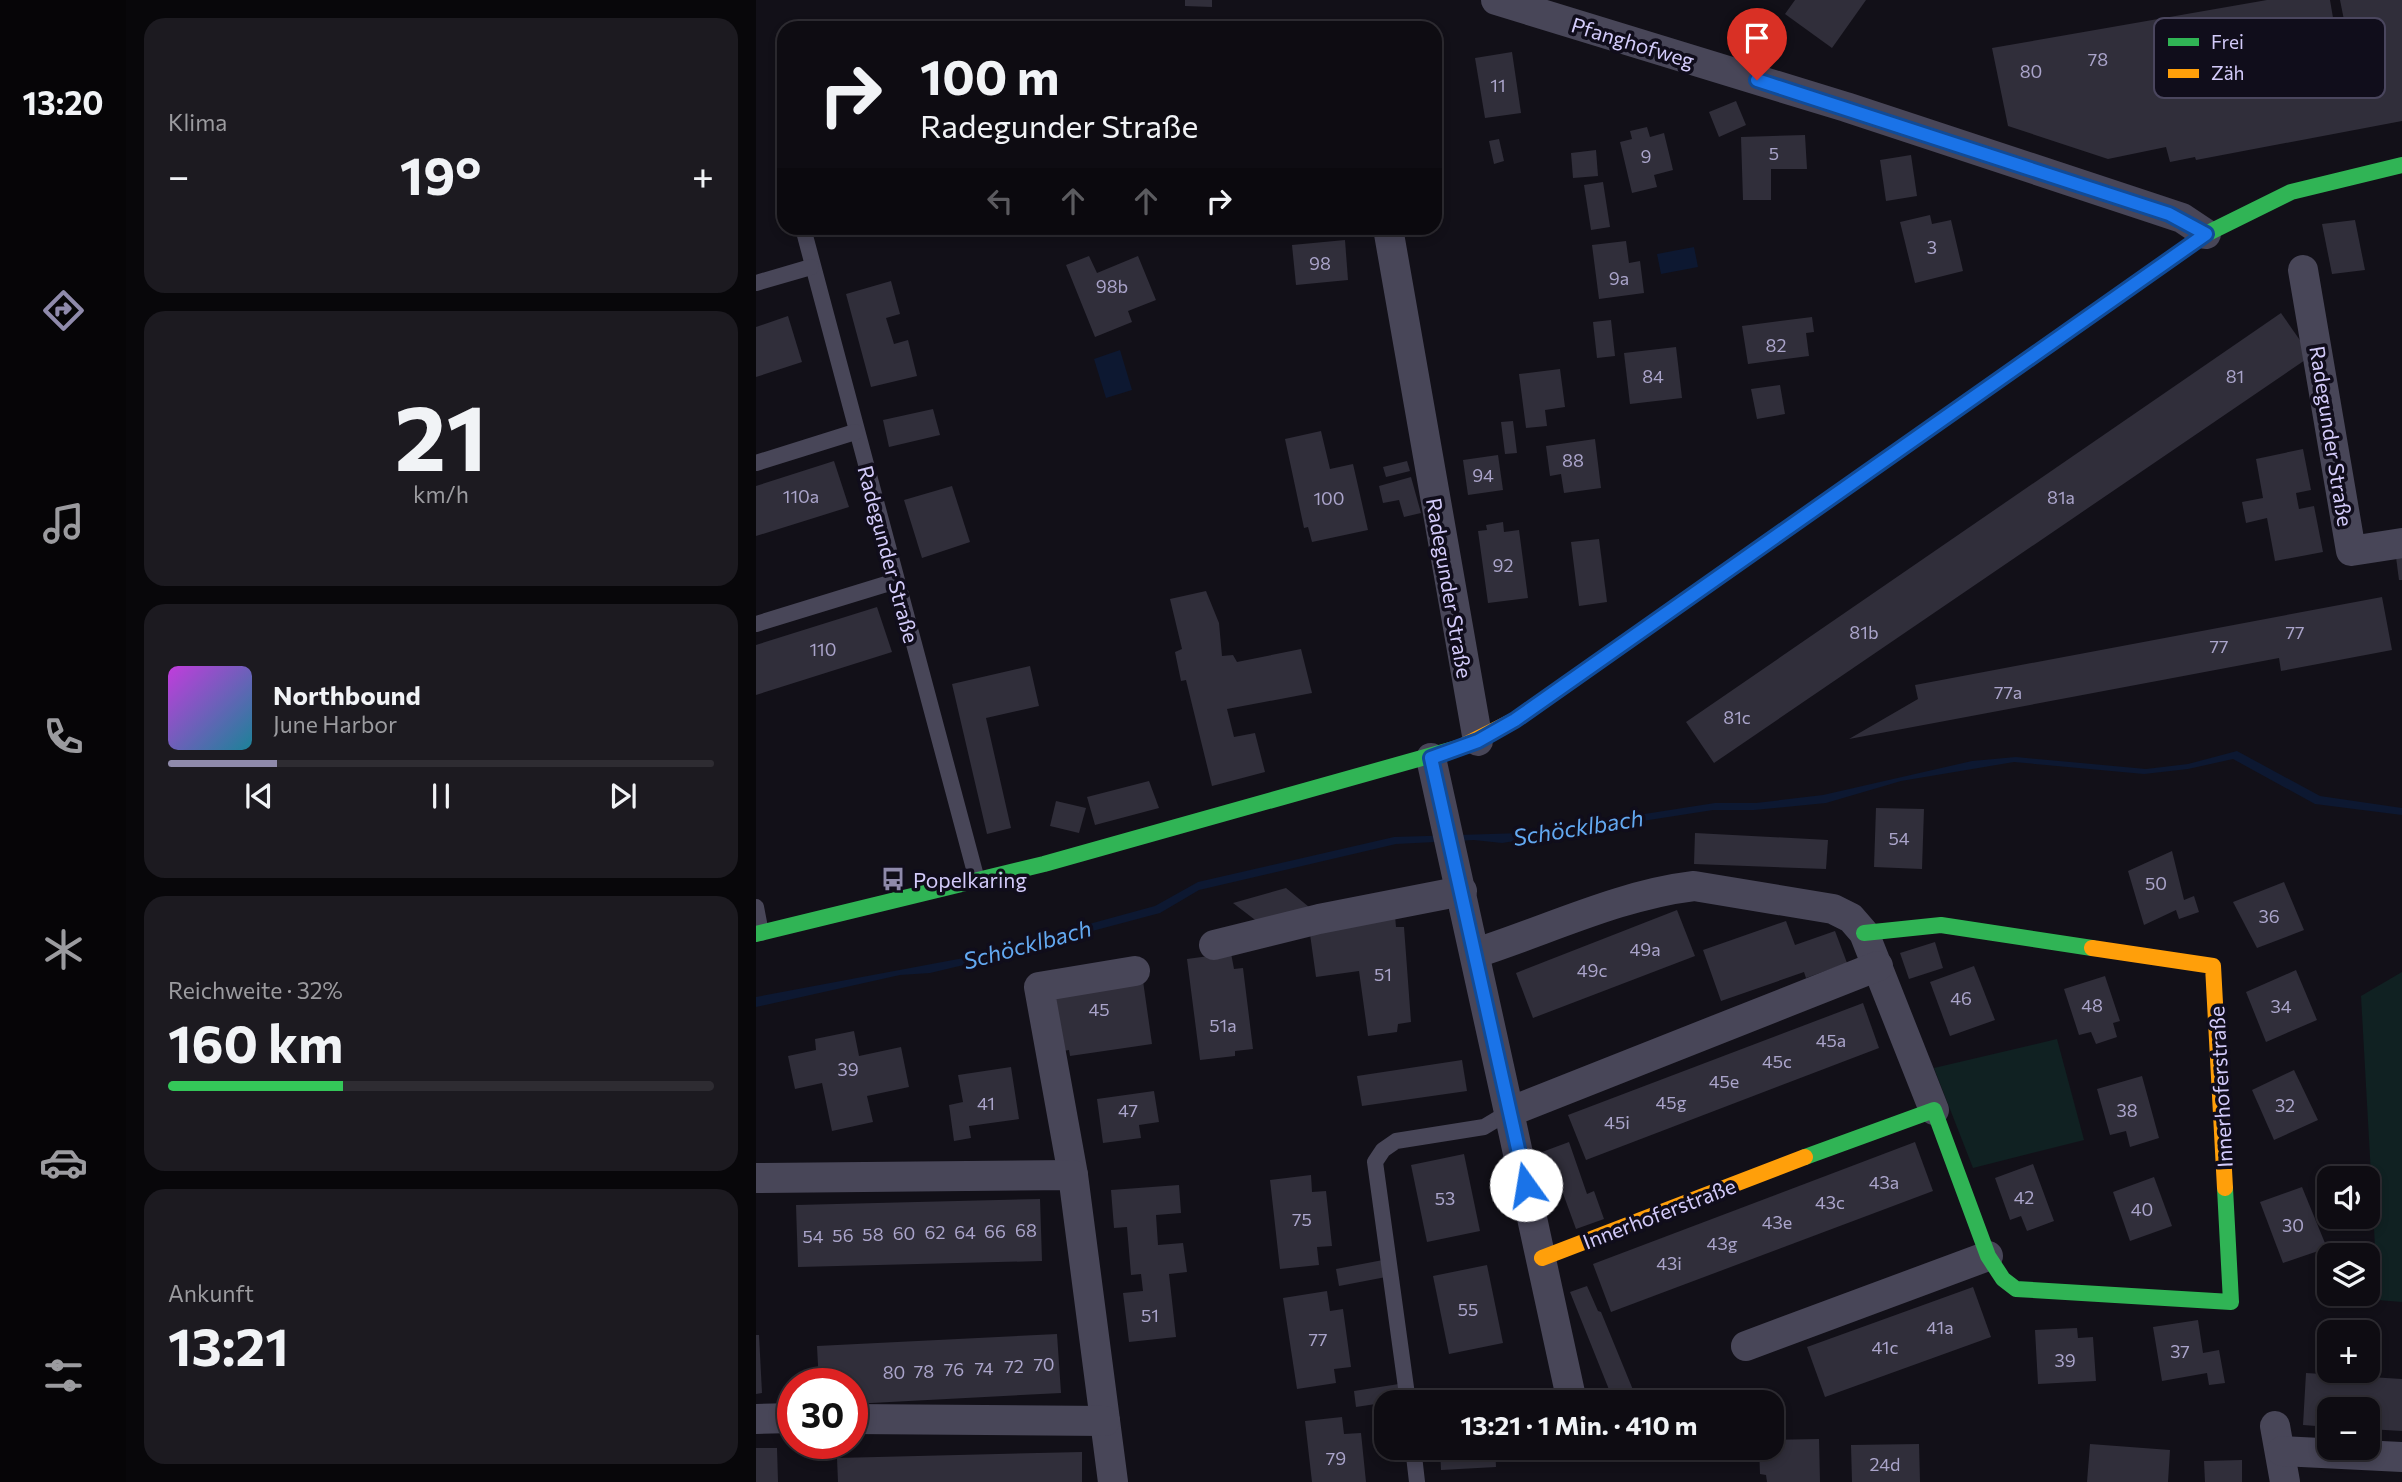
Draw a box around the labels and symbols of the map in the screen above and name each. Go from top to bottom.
pin [1727,8,1787,80]
street label: Pfanghofweg [1568,11,1698,73]
legend [2154,18,2385,98]
text: Frei [2211,30,2244,53]
house number: 78 [2088,48,2108,70]
house number: 80 [2020,60,2042,82]
text: Zäh [2211,61,2245,84]
house number: 11 [1490,74,1506,96]
house number: 5 [1769,142,1779,164]
house number: 9 [1641,145,1651,167]
house number: 3 [1927,236,1937,258]
house number: 98 [1309,252,1331,274]
house number: 9a [1609,267,1629,289]
house number: 98b [1096,275,1128,297]
house number: 82 [1766,334,1786,356]
street label: Radegunder Straße [2305,344,2359,528]
house number: 84 [1642,365,1664,387]
house number: 81 [2226,365,2244,387]
house number: 88 [1562,449,1584,471]
street label: Radegunder Straße [853,463,925,645]
house number: 94 [1472,464,1494,486]
house number: 110a [783,485,819,507]
house number: 81a [2047,486,2075,508]
house number: 100 [1313,487,1345,509]
street label: Radegunder Straße [1422,496,1478,680]
house number: 92 [1493,554,1513,576]
house number: 81b [1849,621,1879,643]
house number: 77 [2285,621,2305,643]
house number: 77 [2209,635,2229,657]
house number: 110 [809,638,837,660]
house number: 77a [1994,681,2022,703]
house number: 81c [1723,706,1751,728]
water label: Schöcklbach [1511,803,1645,851]
house number: 54 [1888,827,1910,849]
bus stop icon: Popelkaring [879,865,907,893]
place label: Popelkaring [913,867,1027,892]
house number: 50 [2145,872,2167,894]
house number: 36 [2258,905,2280,927]
water label: Schöcklbach [960,913,1094,975]
house number: 49a [1629,938,1661,960]
house number: 49c [1577,959,1607,981]
house number: 51 [1374,963,1392,985]
house number: 46 [1950,987,1972,1009]
house number: 48 [2081,994,2103,1016]
house number: 34 [2270,995,2292,1017]
house number: 45 [1088,998,1110,1020]
street label: Innerhoferstraße [2203,1006,2237,1168]
house number: 51a [1209,1014,1237,1036]
house number: 45a [1816,1029,1846,1051]
house number: 45c [1762,1050,1792,1072]
house number: 39 [837,1058,859,1080]
house number: 45e [1709,1070,1739,1092]
house number: 45g [1656,1091,1687,1113]
house number: 41 [977,1092,995,1114]
house number: 32 [2275,1094,2295,1116]
house number: 47 [1118,1099,1138,1121]
house number: 38 [2116,1099,2138,1121]
house number: 45i [1604,1111,1630,1133]
position arrow [1489,1148,1563,1222]
house number: 43a [1869,1171,1899,1193]
street label: Innerhoferstraße [1579,1172,1739,1254]
house number: 42 [2014,1186,2034,1208]
house number: 53 [1435,1187,1455,1209]
house number: 43c [1815,1191,1845,1213]
house number: 40 [2131,1198,2153,1220]
house number: 75 [1292,1208,1312,1230]
house number: 43e [1762,1211,1792,1233]
house number: 30 [2282,1214,2304,1236]
house number: 68 [1015,1219,1037,1241]
house number: 66 [984,1220,1006,1242]
house number: 62 [925,1221,945,1243]
house number: 64 [954,1221,976,1243]
house number: 60 [893,1222,915,1244]
house number: 58 [862,1223,884,1245]
house number: 56 [832,1224,854,1246]
house number: 54 [802,1225,824,1247]
house number: 43g [1707,1232,1738,1254]
house number: 43i [1656,1252,1682,1274]
house number: 55 [1458,1298,1478,1320]
house number: 51 [1141,1304,1159,1326]
house number: 41a [1926,1316,1954,1338]
house number: 77 [1308,1328,1328,1350]
house number: 41c [1872,1336,1899,1358]
house number: 37 [2170,1340,2190,1362]
house number: 39 [2054,1349,2076,1371]
house number: 70 [1033,1353,1055,1375]
house number: 72 [1004,1355,1024,1377]
house number: 74 [974,1357,994,1379]
house number: 76 [944,1358,964,1380]
house number: 78 [914,1360,934,1382]
house number: 80 [883,1361,905,1383]
speed limit sign: 30 [777,1368,868,1459]
house number: 79 [1326,1447,1346,1469]
house number: 24d [1870,1453,1900,1475]

